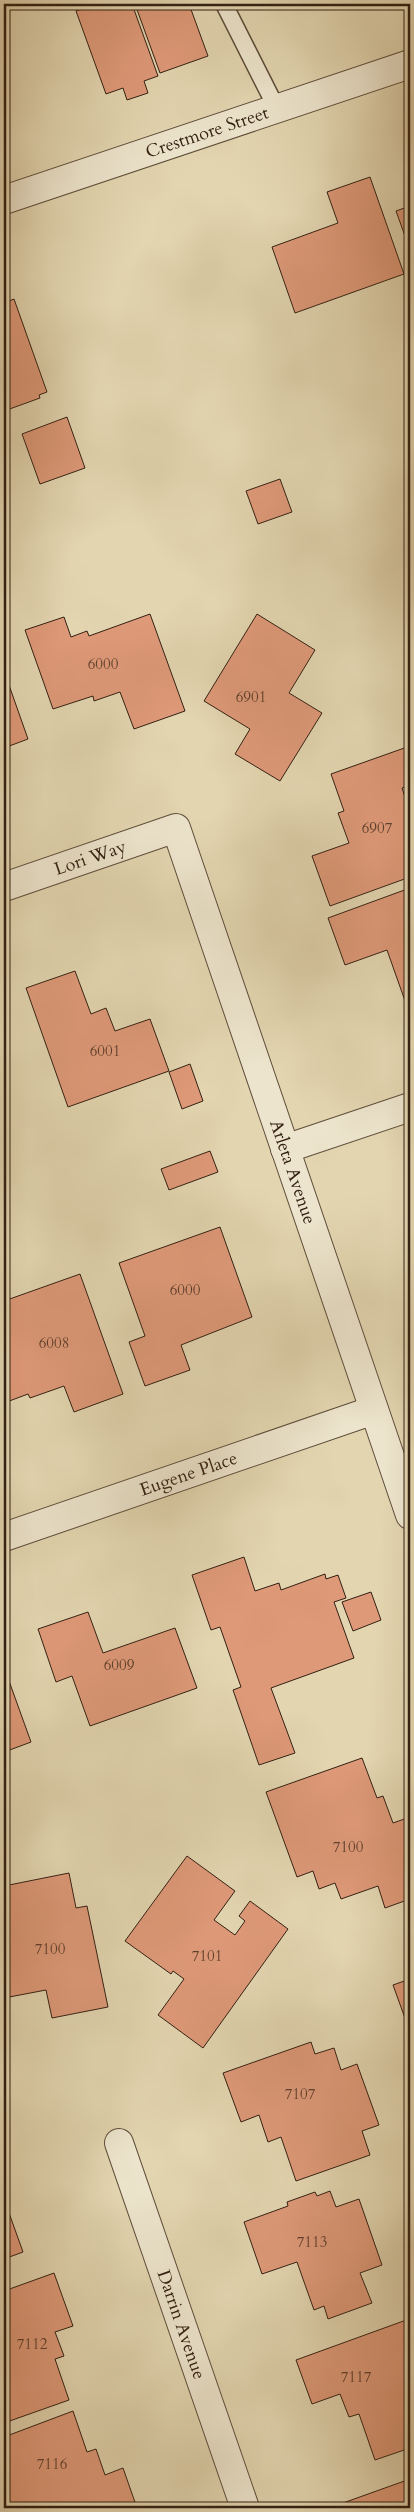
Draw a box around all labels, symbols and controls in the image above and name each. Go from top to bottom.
street label: Crestmore Street [142,100,272,165]
house number: 6000 [88,654,119,674]
house number: 6901 [236,687,266,707]
house number: 6907 [362,818,393,838]
street label: Lori Way [51,834,130,882]
house number: 6001 [90,1041,120,1061]
street label: Arleta Avenue [263,1116,322,1228]
house number: 6000 [170,1280,201,1300]
house number: 6008 [39,1333,69,1353]
street label: Eugene Place [136,1446,241,1503]
house number: 6009 [104,1655,135,1675]
house number: 7100 [333,1837,364,1857]
house number: 7100 [35,1939,66,1959]
house number: 7101 [192,1946,222,1966]
house number: 7107 [285,2084,316,2104]
house number: 7113 [297,2232,327,2252]
street label: Darrin Avenue [151,2267,212,2383]
house number: 7112 [17,2334,48,2354]
house number: 7117 [341,2367,372,2387]
house number: 7116 [37,2454,68,2474]

